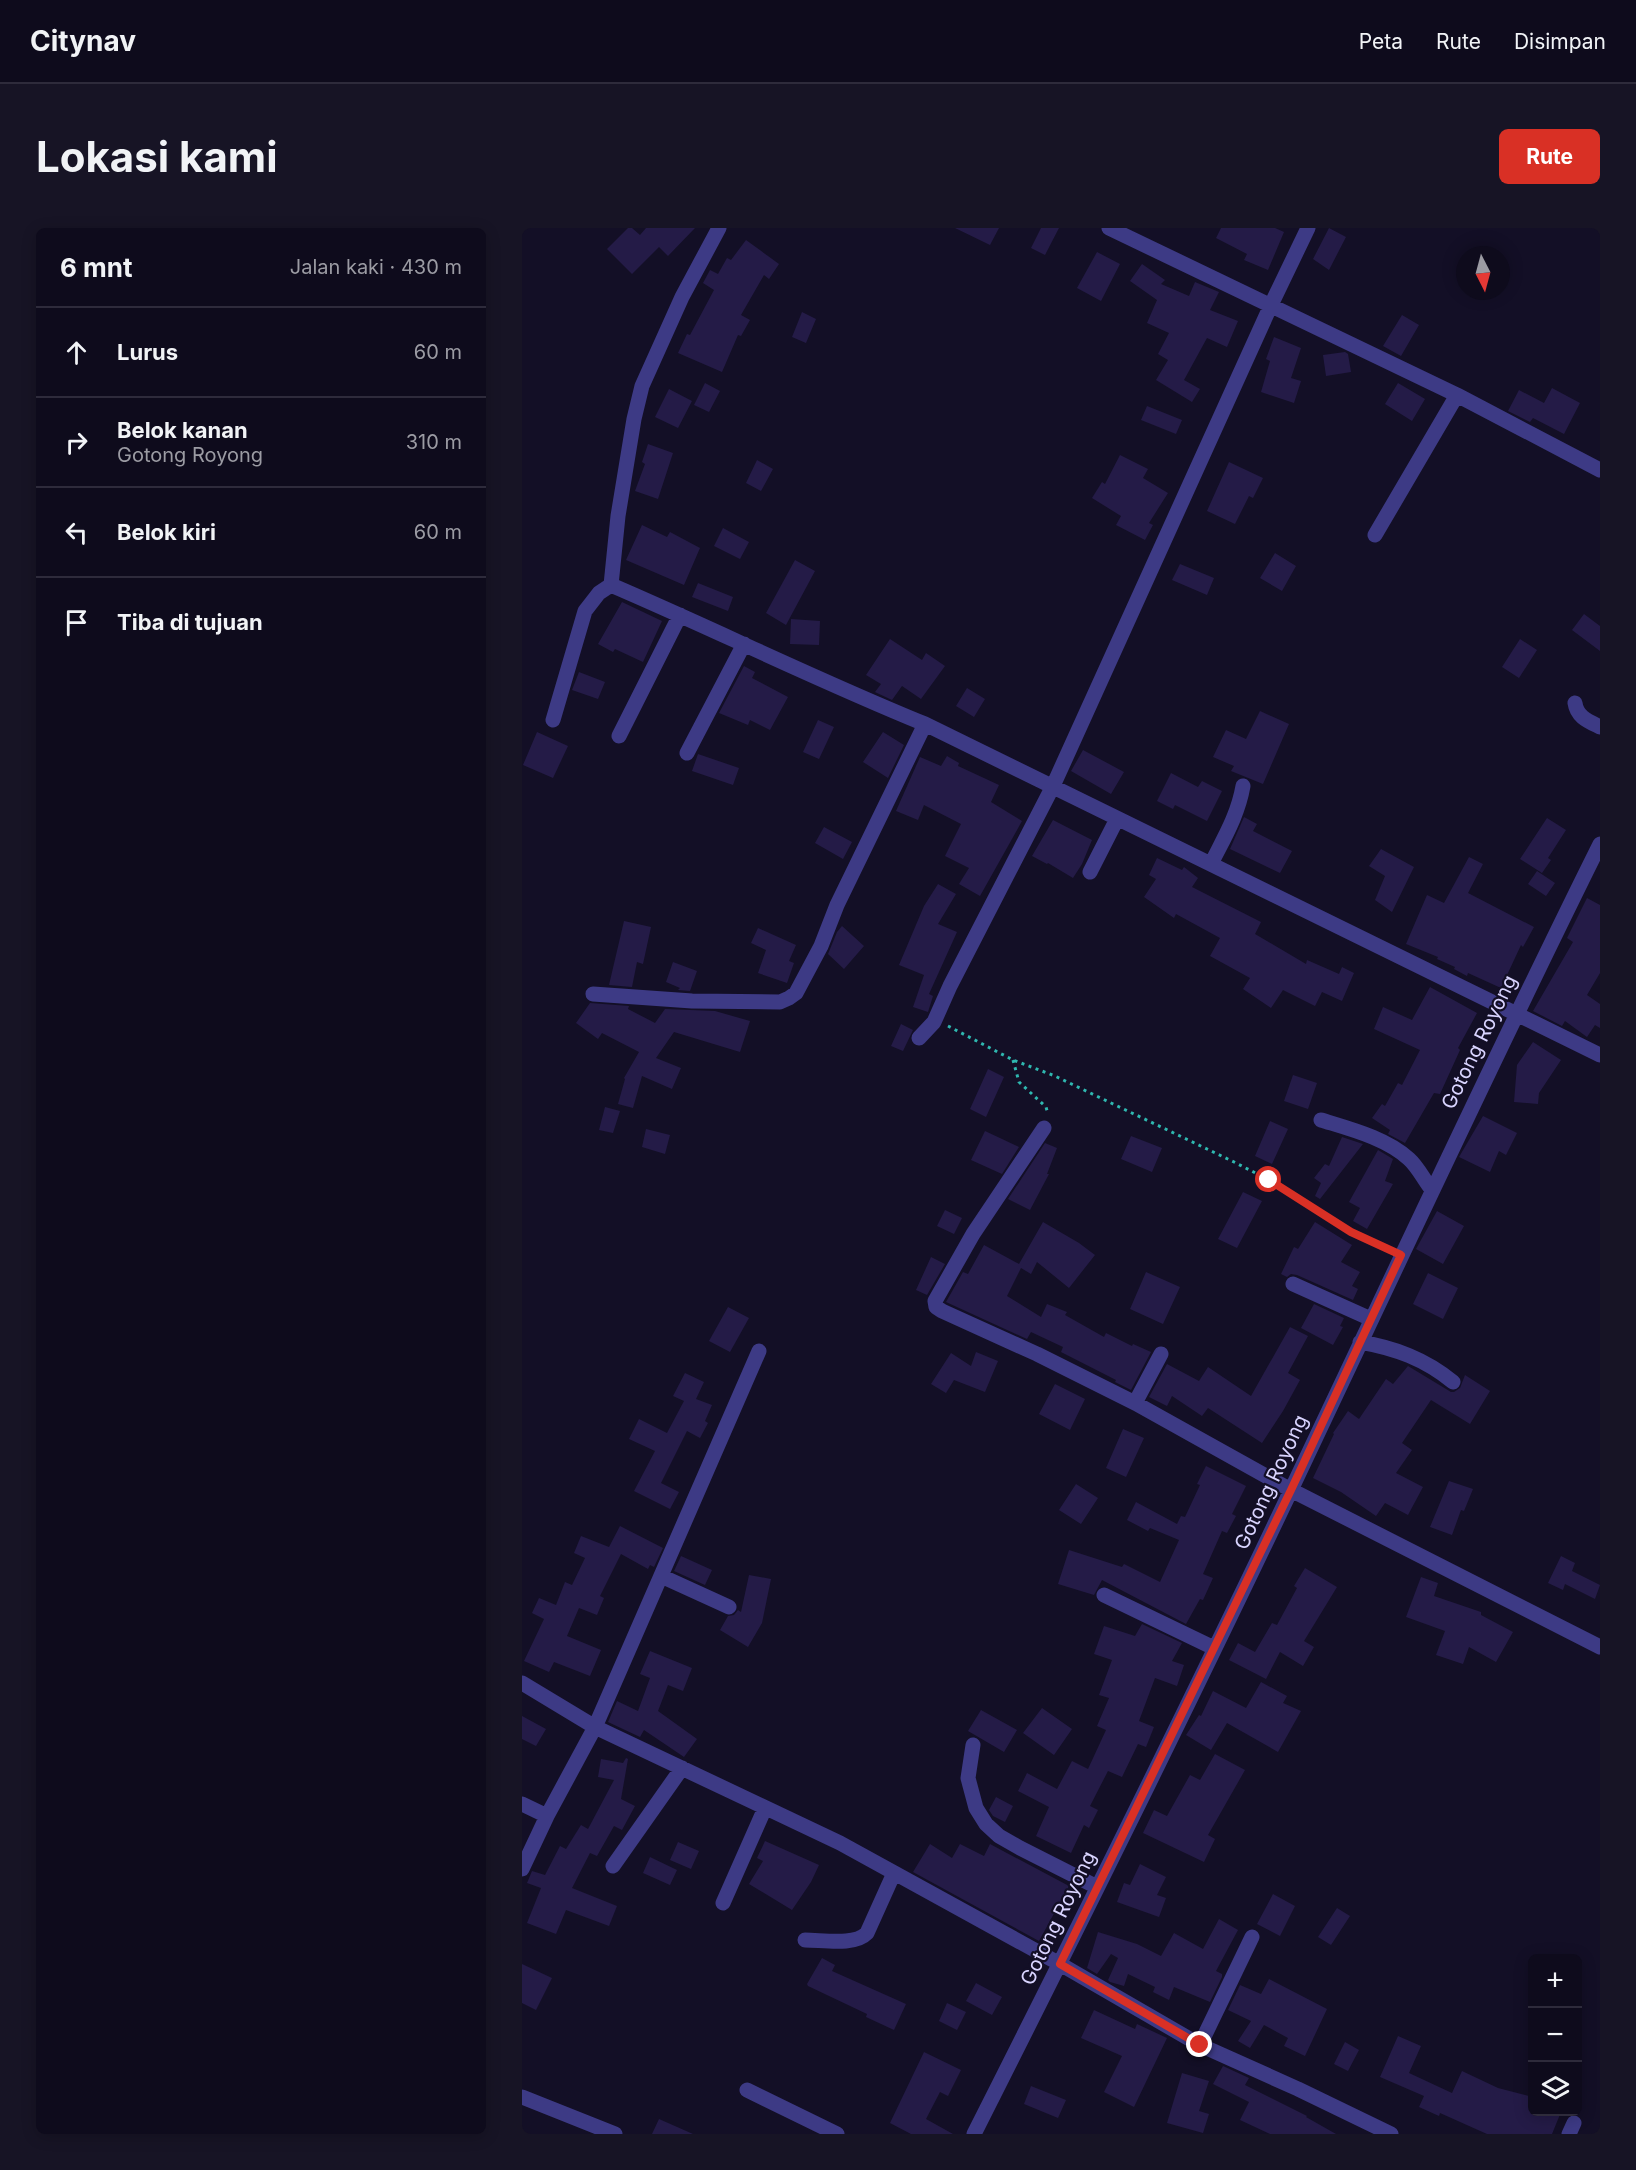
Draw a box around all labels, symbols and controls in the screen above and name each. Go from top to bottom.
text: Citynav [30,24,136,58]
text: Peta [1359,29,1403,54]
text: Rute [1436,29,1481,54]
text: Disimpan [1514,29,1606,54]
button: Rute [1499,129,1600,184]
text: Lokasi kami [36,131,278,182]
north arrow [1456,246,1510,300]
text: 6 mnt [60,252,132,283]
text: Jalan kaki · 430 m [290,255,462,279]
icon: ahead [60,336,93,369]
text: Lurus [117,339,178,365]
text: 60 m [414,340,462,364]
text: Belok kanan [117,417,248,443]
icon: right [60,426,93,459]
text: 310 m [406,430,462,454]
text: Gotong Royong [117,443,263,467]
icon: left [60,516,93,549]
text: Belok kiri [117,519,216,545]
text: 60 m [414,520,462,544]
icon: arrive [60,606,93,639]
text: Tiba di tujuan [117,609,263,635]
street label: Gotong Royong [1436,971,1522,1113]
route start [1255,1166,1281,1192]
street label: Gotong Royong [1229,1411,1313,1553]
street label: Gotong Royong [1015,1847,1101,1989]
map controls [1528,1954,1582,2116]
button: + [1528,1954,1582,2008]
button: − [1528,2008,1582,2062]
route end [1186,2031,1212,2057]
button: layers [1528,2062,1582,2116]

